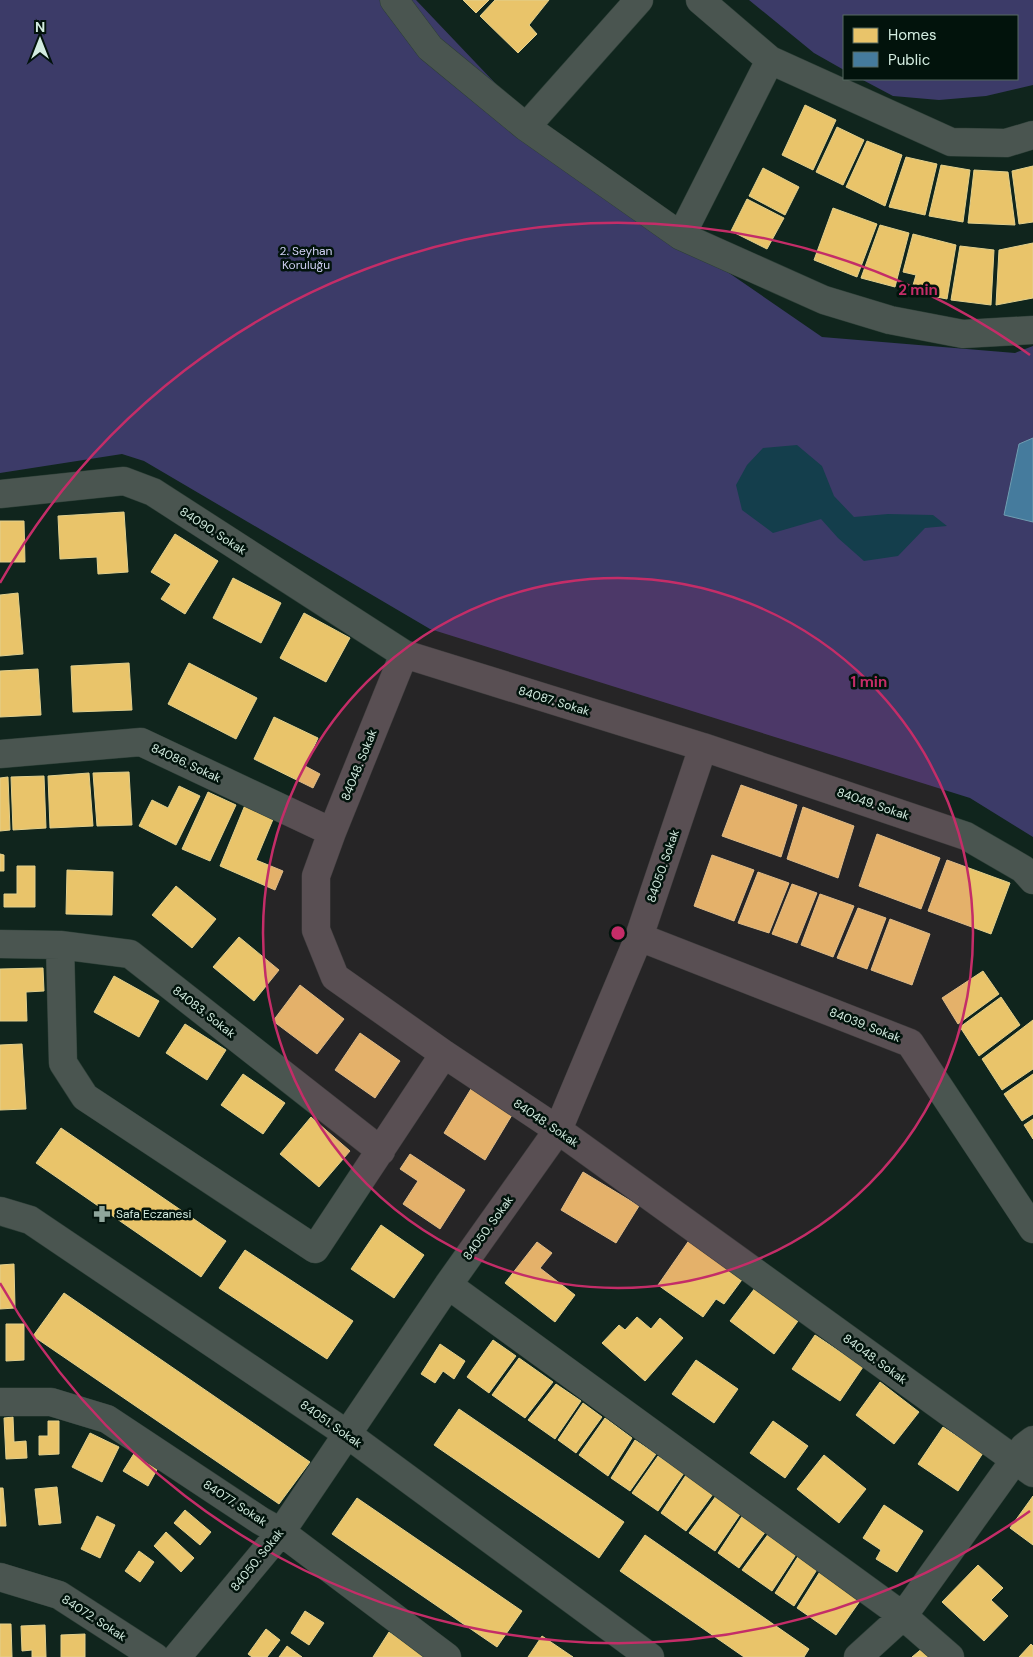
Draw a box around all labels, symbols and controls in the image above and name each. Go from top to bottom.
north arrow [15,15,65,65]
legend [843,15,1018,80]
text: N [35,18,45,36]
text: Homes [888,25,937,45]
text: Public [888,50,930,70]
park label: 2. Seyhan Koruluğu [279,243,333,273]
text: 2 min [898,280,938,300]
street label: 84090. Sokak [177,504,249,558]
text: 1 min [851,672,887,692]
street label: 84087. Sokak [516,683,592,719]
street label: 84048. Sokak [337,727,381,803]
street label: 84086. Sokak [148,740,224,786]
street label: 84049. Sokak [835,784,911,824]
street label: 84050. Sokak [643,827,683,905]
centre of rings [609,924,627,942]
street label: 84083. Sokak [169,982,239,1042]
street label: 84039. Sokak [827,1004,903,1046]
street label: 84048. Sokak [510,1095,582,1151]
street label: 84050. Sokak [459,1193,517,1263]
pharmacy icon: Safa Eczanesi [92,1204,112,1224]
place label: Safa Eczanesi [116,1206,191,1222]
street label: 84048. Sokak [840,1330,910,1388]
street label: 84051. Sokak [297,1397,365,1451]
street label: 84077. Sokak [200,1476,270,1530]
street label: 84050. Sokak [227,1525,287,1595]
street label: 84072. Sokak [59,1591,129,1645]

